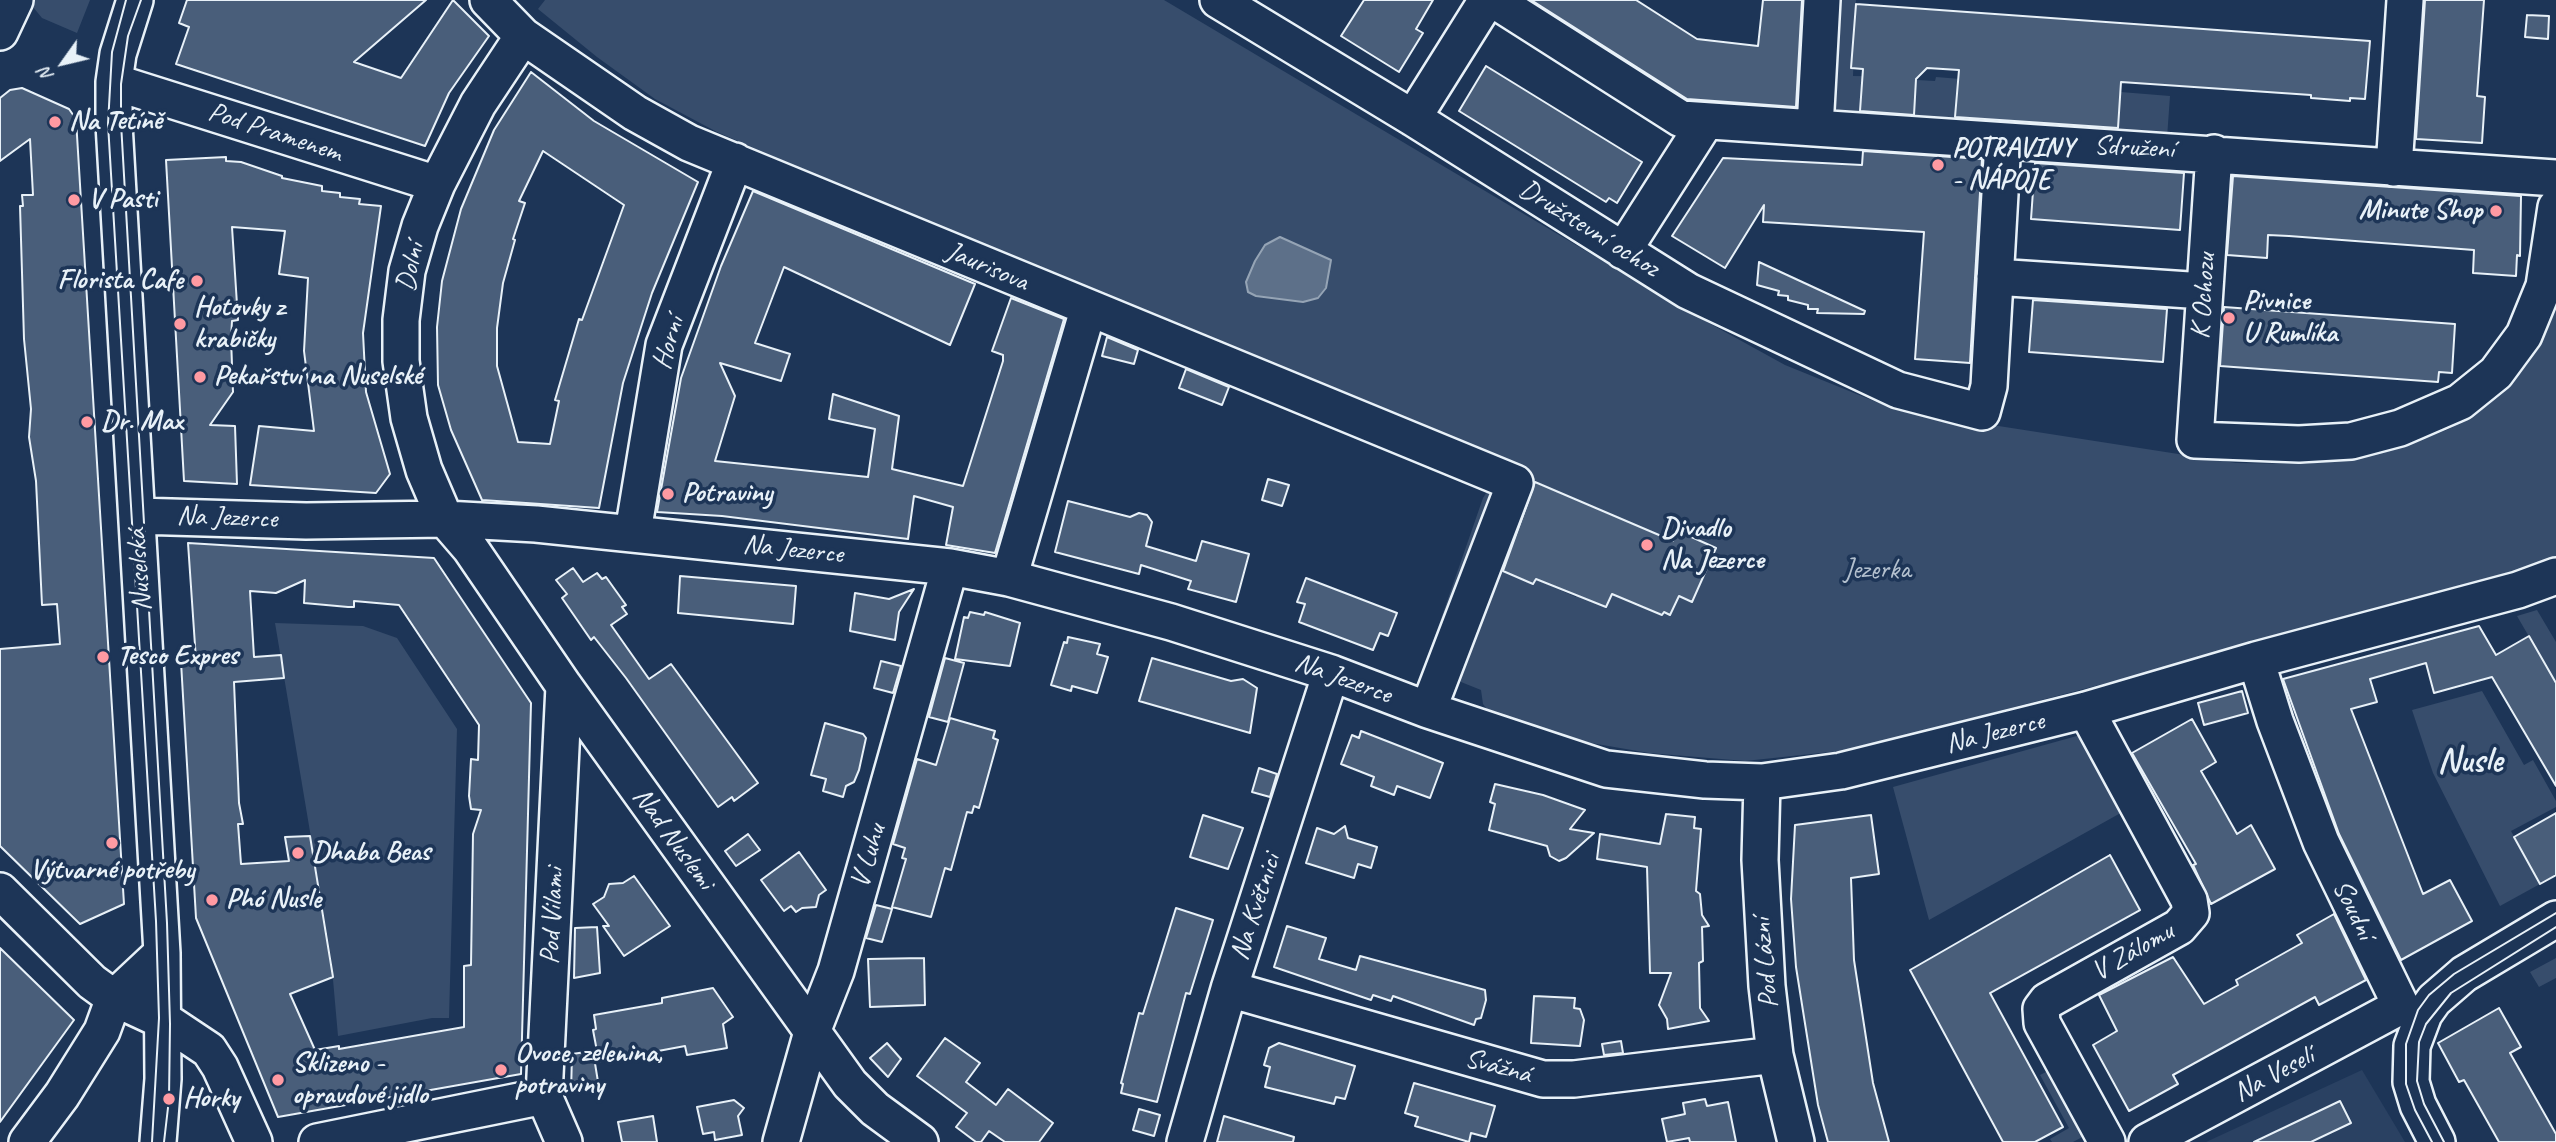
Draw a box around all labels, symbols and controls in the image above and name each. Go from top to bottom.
north arrow [28,28,98,98]
text: N [32,63,59,86]
street label: Pod Pramenem [204,96,346,170]
place label: Na Tetíně [69,105,162,139]
marker: Na Tetíně [47,114,63,130]
street label: Sdružení [2093,129,2175,167]
place label: POTRAVINY - NÁPOJE [1952,132,2074,198]
marker: POTRAVINY - NÁPOJE [1930,157,1946,173]
street label: Družstevní ochoz [1513,173,1665,285]
place label: V Pasti [88,183,158,217]
marker: V Pasti [66,192,82,208]
place label: Minute Shop [2359,194,2482,228]
marker: Minute Shop [2488,203,2504,219]
street label: Jaurisova [941,235,1033,299]
street label: Dolní [389,240,433,294]
street label: K Ochozu [2184,252,2224,340]
place label: Florista Cafe [58,264,183,298]
marker: Florista Cafe [189,273,205,289]
place label: Pivnice U Rumlíka [2243,285,2337,351]
place label: Hotovky z krabičky [194,291,284,357]
marker: Pivnice U Rumlíka [2221,310,2237,326]
street label: Horní [645,313,693,373]
marker: Hotovky z krabičky [172,316,188,332]
place label: Pekařství na Nuselské [214,360,422,394]
marker: Pekařství na Nuselské [192,369,208,385]
place label: Dr. Max [101,405,183,439]
marker: Dr. Max [79,414,95,430]
place label: Potraviny [682,477,772,511]
marker: Potraviny [660,486,676,502]
street label: Na Jezerce [176,499,278,537]
place label: Divadlo Na Jezerce [1661,512,1764,578]
street label: Nuselská [120,528,160,612]
street label: Na Jezerce [741,528,845,572]
marker: Divadlo Na Jezerce [1639,537,1655,553]
park label: Jezerka [1843,554,1911,588]
place label: Tesco Expres [117,640,238,674]
street label: Na Jezerce [1290,646,1396,712]
marker: Tesco Expres [95,649,111,665]
street label: Na Jezerce [1942,705,2048,761]
district label: Nusle [2438,741,2502,783]
street label: Nad Nuslemi [625,781,721,897]
street label: V Luhu [844,820,894,892]
marker: Výtvarné potřeby [104,835,120,851]
place label: Dhaba Beas [312,836,430,870]
marker: Dhaba Beas [290,845,306,861]
street label: Na Květnici [1223,849,1289,965]
place label: Výtvarné potřeby [30,854,194,888]
street label: Pod Vilami [534,867,572,965]
street label: Soudní [2324,875,2382,945]
place label: Phó Nusle [226,883,321,917]
marker: Phó Nusle [204,892,220,908]
street label: V Zálomu [2086,915,2180,989]
street label: Pod Lázní [1745,916,1787,1010]
place label: Ovoce, zelenina, potraviny [515,1037,663,1103]
street label: Na Veselí [2228,1040,2320,1110]
street label: Svážná [1461,1042,1535,1092]
place label: Sklizeno - opravdové jídlo [292,1047,428,1113]
marker: Ovoce, zelenina, potraviny [493,1062,509,1078]
marker: Sklizeno - opravdové jídlo [270,1072,286,1088]
place label: Horky [183,1082,239,1116]
marker: Horky [161,1091,177,1107]

